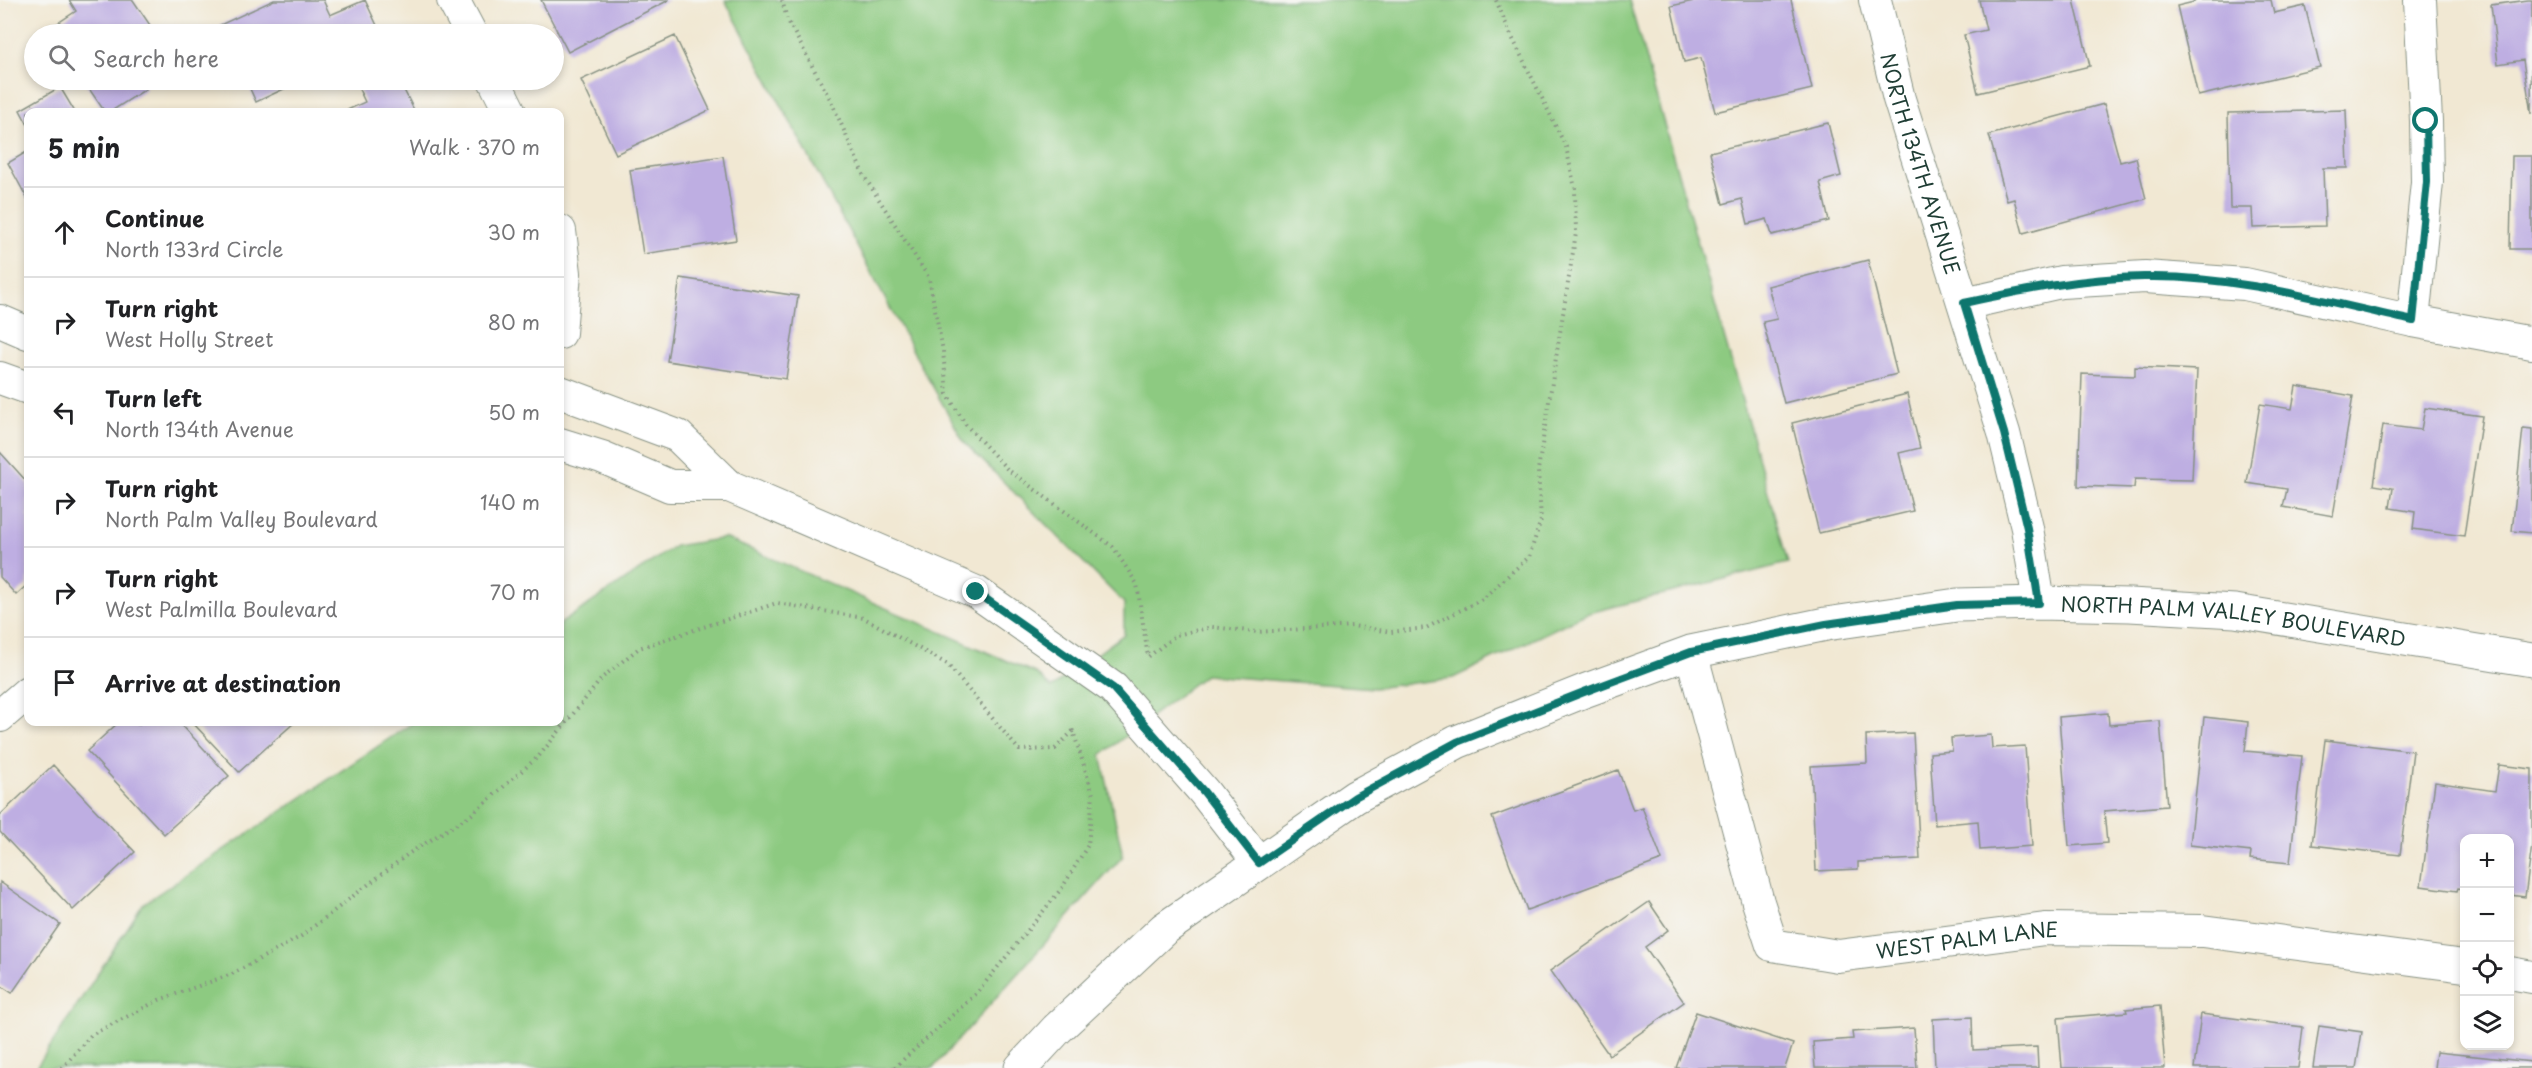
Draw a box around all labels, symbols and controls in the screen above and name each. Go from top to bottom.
search box [24,24,564,90]
icon: search [45,41,78,74]
text: Search here [93,41,219,74]
street label: NORTH 134TH AVENUE [1873,50,1968,278]
route start [2412,107,2438,133]
text: 5 min [48,128,120,167]
text: Walk · 370 m [409,132,540,162]
text: Continue [105,201,204,234]
icon: ahead [48,216,81,249]
text: 30 m [487,217,540,247]
text: North 133rd Circle [105,234,284,264]
text: Turn right [105,291,218,324]
icon: right [48,306,81,339]
text: 80 m [488,307,540,337]
text: West Holly Street [105,324,273,354]
text: Turn left [105,381,202,414]
icon: left [48,396,81,429]
text: 50 m [488,397,540,427]
text: North 134th Avenue [105,414,294,444]
text: Turn right [105,471,218,504]
icon: right [48,486,81,519]
text: 140 m [480,487,540,517]
text: North Palm Valley Boulevard [105,504,378,534]
text: Turn right [105,561,218,594]
icon: right [48,576,81,609]
text: 70 m [490,577,540,607]
route end [962,578,988,604]
street label: NORTH PALM VALLEY BOULEVARD [2060,588,2408,654]
text: West Palmilla Boulevard [105,594,338,624]
icon: arrive [48,666,81,699]
text: Arrive at destination [105,666,341,699]
map controls [2460,834,2514,1050]
button: + [2460,834,2514,888]
button: − [2460,888,2514,942]
street label: WEST PALM LANE [1874,914,2058,966]
button: locate [2460,942,2514,996]
button: layers [2460,996,2514,1050]

